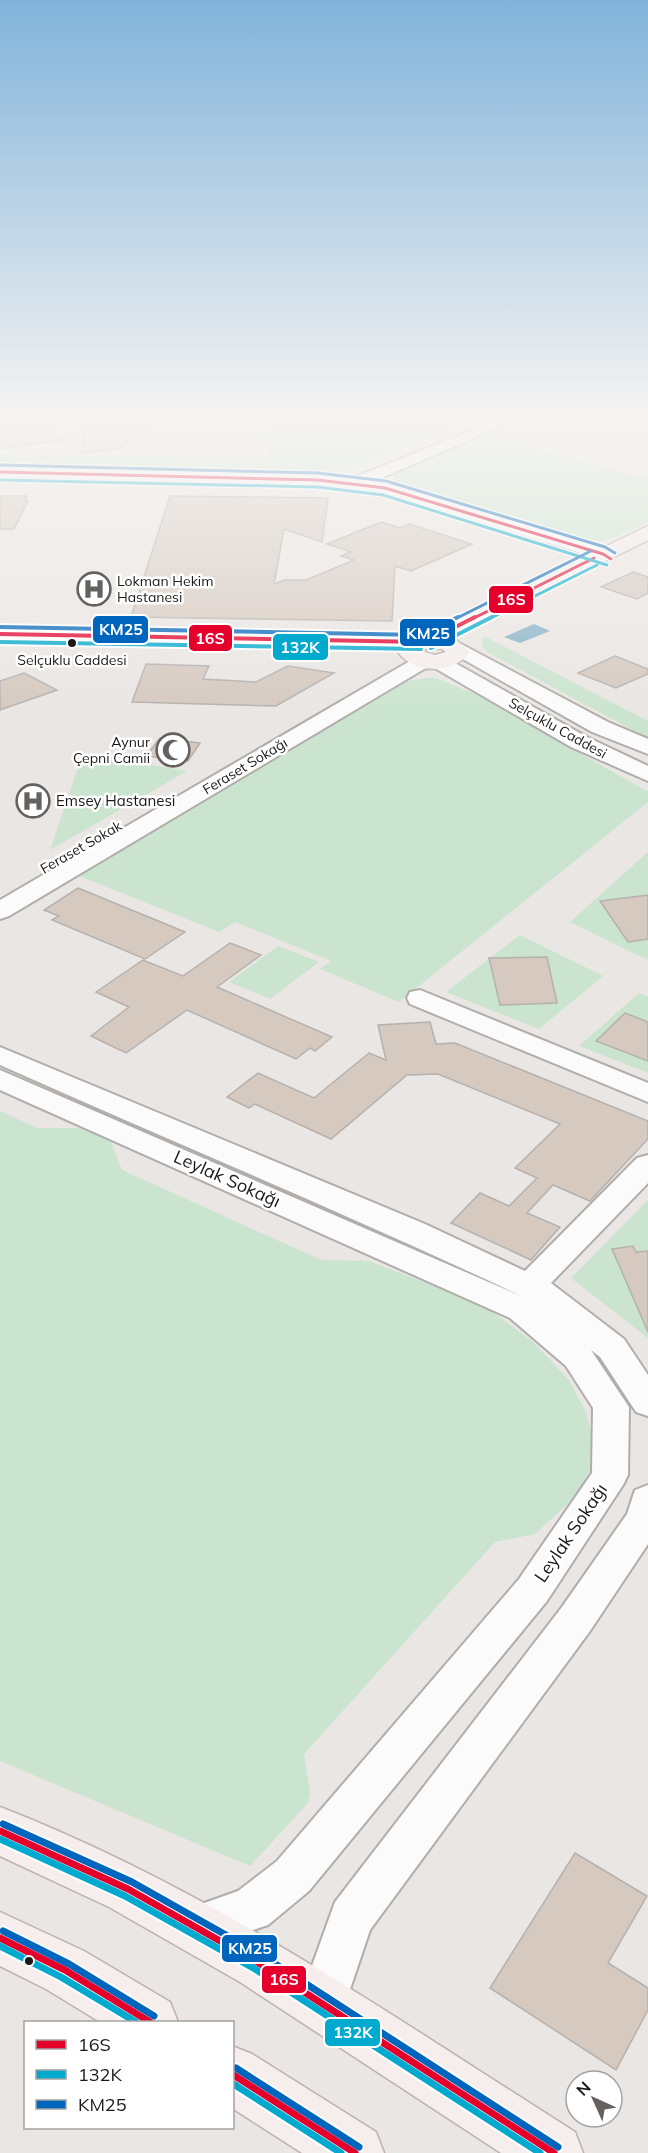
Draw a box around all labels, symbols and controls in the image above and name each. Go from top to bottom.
hospital icon: Lokman Hekim Hastanesi [76,571,112,607]
place label: Lokman Hekim Hastanesi [117,572,214,606]
line badge: 16S [488,585,534,614]
text: 16S [496,589,526,609]
line badge: KM25 [92,615,149,644]
line badge: KM25 [399,618,456,647]
text: KM25 [99,619,143,639]
text: KM25 [406,623,450,643]
line badge: 16S [188,624,233,652]
text: 16S [195,628,225,648]
line badge: 132K [272,633,329,661]
marker: Selçuklu Caddesi [66,637,78,649]
text: 132K [280,637,321,657]
place label: Selçuklu Caddesi [17,651,127,669]
street label: Selçuklu Caddesi [506,694,610,762]
mosque icon: Aynur Çepni Camii [155,732,191,768]
place label: Aynur Çepni Camii [73,733,151,767]
street label: Feraset Sokağı [199,734,291,798]
hospital icon: Emsey Hastanesi [15,783,51,819]
place label: Emsey Hastanesi [56,791,175,810]
street label: Feraset Sokak [37,816,126,878]
street label: Leylak Sokağı [170,1145,284,1212]
street label: Leylak Sokağı [529,1479,612,1587]
line badge: KM25 [221,1934,278,1963]
text: KM25 [228,1938,272,1958]
unlabelled marker [23,1955,35,1967]
line badge: 16S [261,1965,307,1994]
text: 16S [269,1969,299,1989]
line badge: 132K [324,2018,381,2047]
legend [24,2021,234,2129]
text: 132K [333,2022,374,2042]
text: 16S [78,2033,111,2056]
text: 132K [78,2063,122,2086]
north arrow [564,2069,624,2129]
text: N [572,2077,595,2100]
text: KM25 [78,2093,127,2116]

